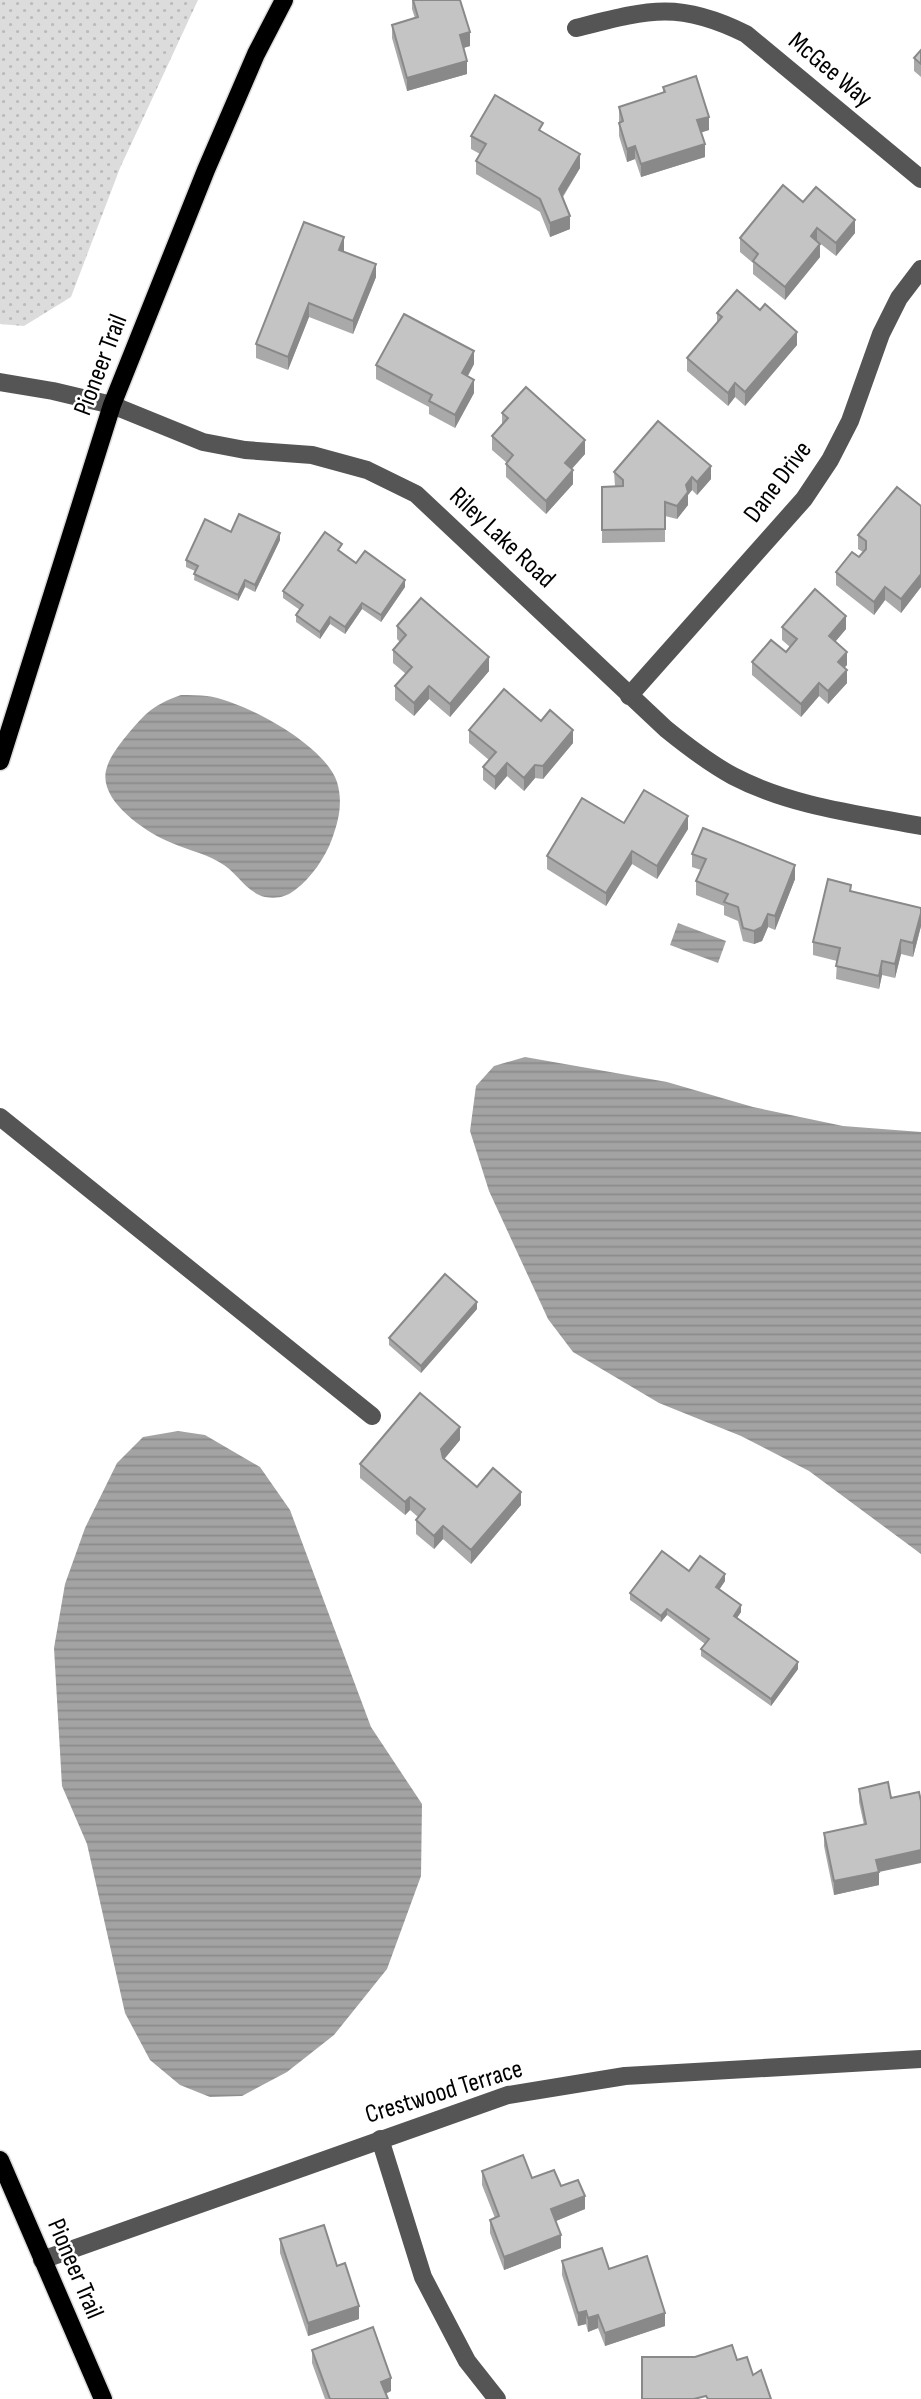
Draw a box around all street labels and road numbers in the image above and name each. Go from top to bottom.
street label: McGee Way [782,26,878,114]
street label: Pioneer Trail [68,310,134,420]
street label: Dane Drive [737,435,819,529]
street label: Riley Lake Road [443,481,561,595]
street label: Crestwood Terrace [362,2053,526,2131]
street label: Pioneer Trail [40,2214,110,2324]

